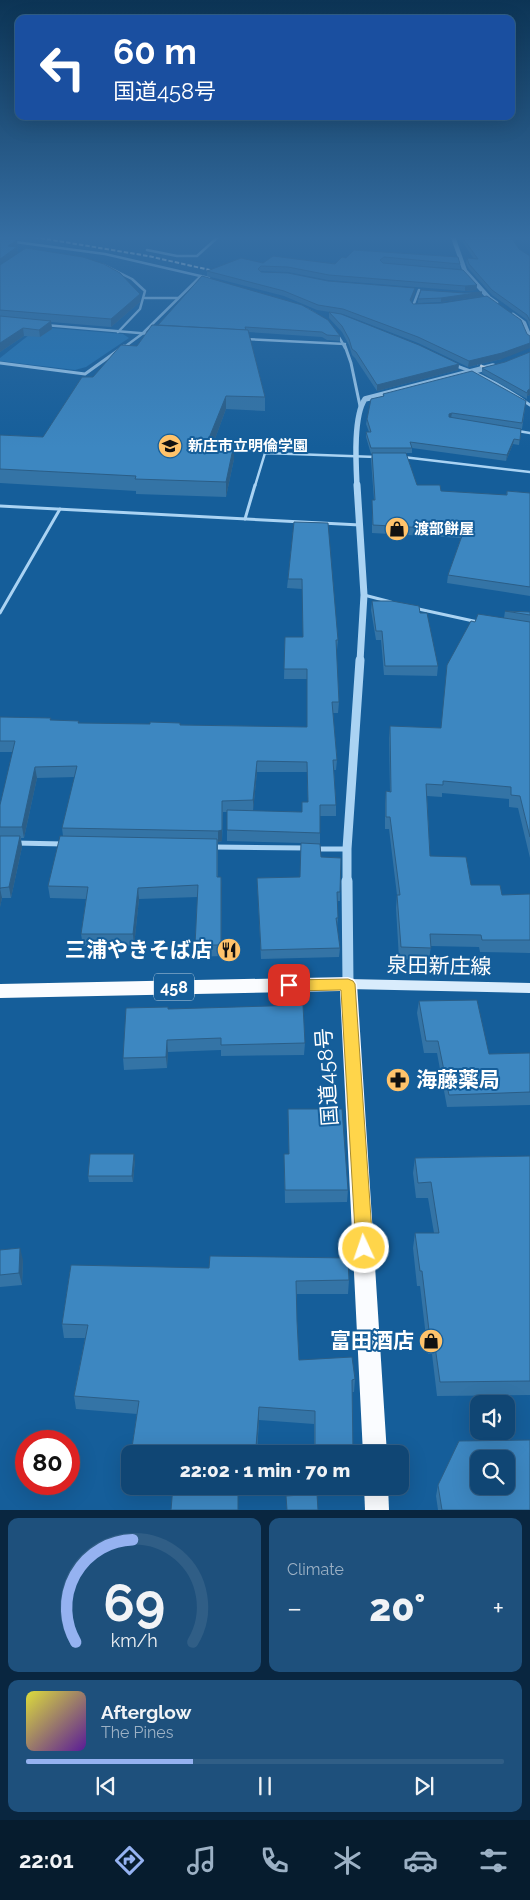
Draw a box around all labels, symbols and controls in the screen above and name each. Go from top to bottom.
text: 60 m [113,31,197,72]
icon: left [30,35,95,100]
text: 国道458号 [113,78,216,104]
school or university icon: 新庄市立明倫学園 [157,433,183,459]
place label: 新庄市立明倫学園 [188,437,308,455]
shop icon: 渡部餅屋 [384,516,410,542]
place label: 渡部餅屋 [414,520,474,538]
place label: 三浦やきそば店 [65,937,212,962]
restaurant icon: 三浦やきそば店 [216,937,242,963]
street label: 泉田新庄線 [386,952,492,979]
pin [268,964,310,1006]
icon: arrive [275,971,303,999]
road number: 458 [154,974,194,1000]
street label: 国道458号 [311,1027,342,1127]
pharmacy icon: 海藤薬局 [385,1067,411,1093]
place label: 海藤薬局 [416,1067,500,1092]
position arrow [337,1221,389,1273]
place label: 富田酒店 [330,1328,414,1353]
shop icon: 富田酒店 [418,1328,444,1354]
map controls [470,1395,515,1495]
button: sound [470,1395,515,1440]
speed limit sign: 80 [15,1430,80,1495]
button: search [470,1450,515,1495]
text: 22:02 · 1 min · 70 m [180,1459,350,1481]
text: Climate [287,1560,344,1579]
text: 69 [103,1572,166,1633]
text: 20° [369,1585,425,1630]
text: − [287,1592,302,1625]
text: + [492,1592,504,1625]
text: km/h [111,1630,158,1651]
text: Afterglow [101,1701,191,1723]
text: The Pines [101,1723,173,1742]
icon: previous [92,1772,120,1800]
icon: pause [251,1772,279,1800]
icon: next [410,1772,438,1800]
icon: directions [112,1843,147,1878]
icon: music [184,1843,219,1878]
icon: phone [257,1843,292,1878]
icon: climate [330,1843,365,1878]
icon: car [403,1843,438,1878]
icon: filters [476,1843,511,1878]
text: 22:01 [19,1847,74,1873]

